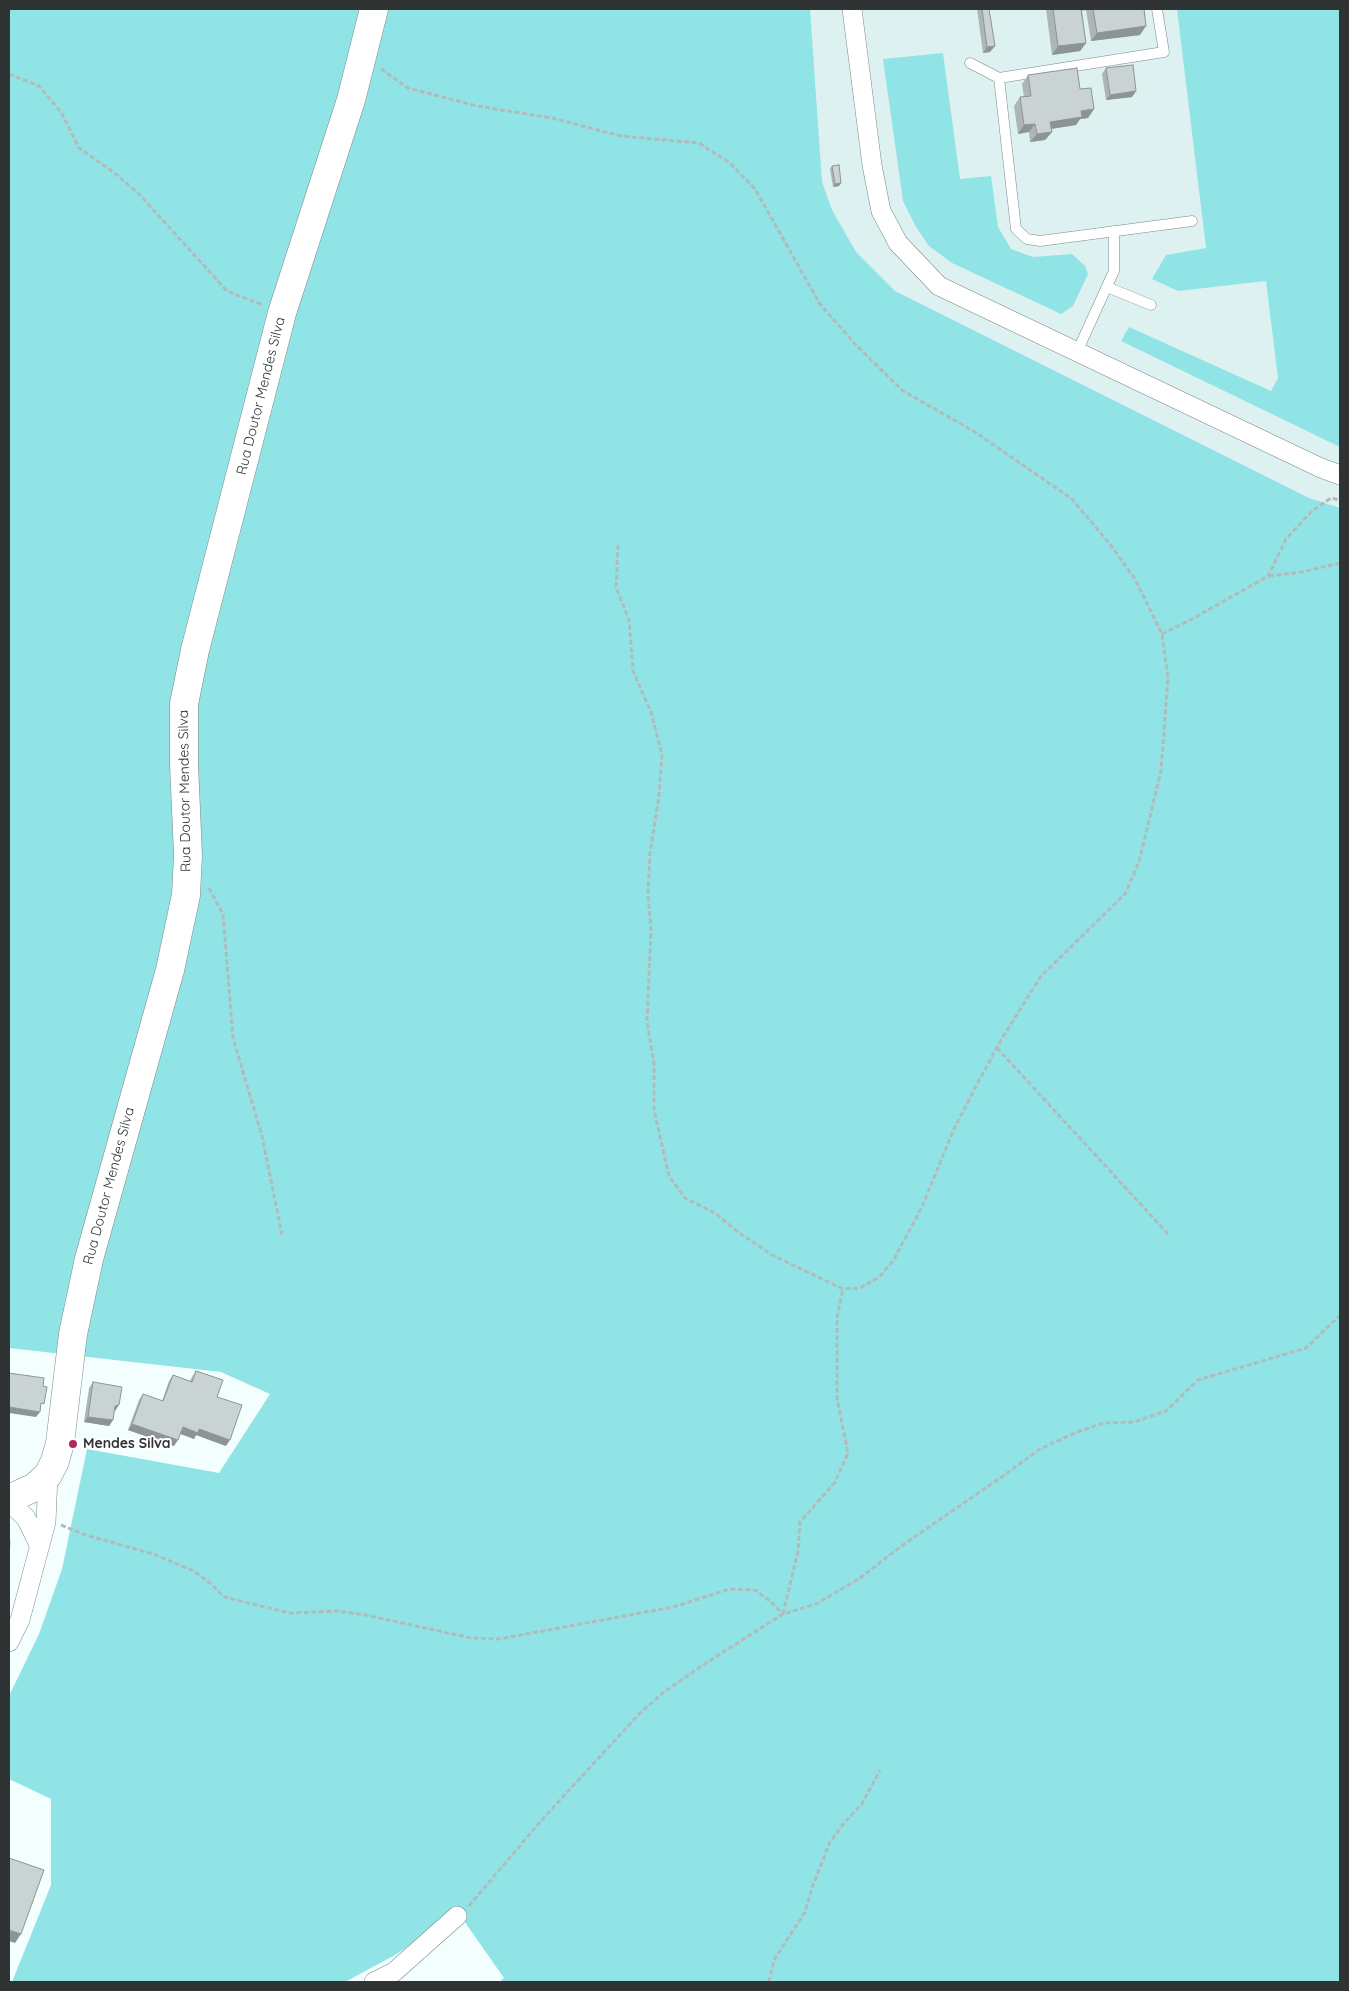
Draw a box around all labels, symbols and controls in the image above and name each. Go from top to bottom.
street label: Rua Doutor Mendes Silva [233,315,289,477]
street label: Rua Doutor Mendes Silva [175,710,195,872]
street label: Rua Doutor Mendes Silva [80,1105,138,1267]
place label: Mendes Silva [83,1436,171,1452]
marker: Mendes Silva [67,1438,79,1450]

